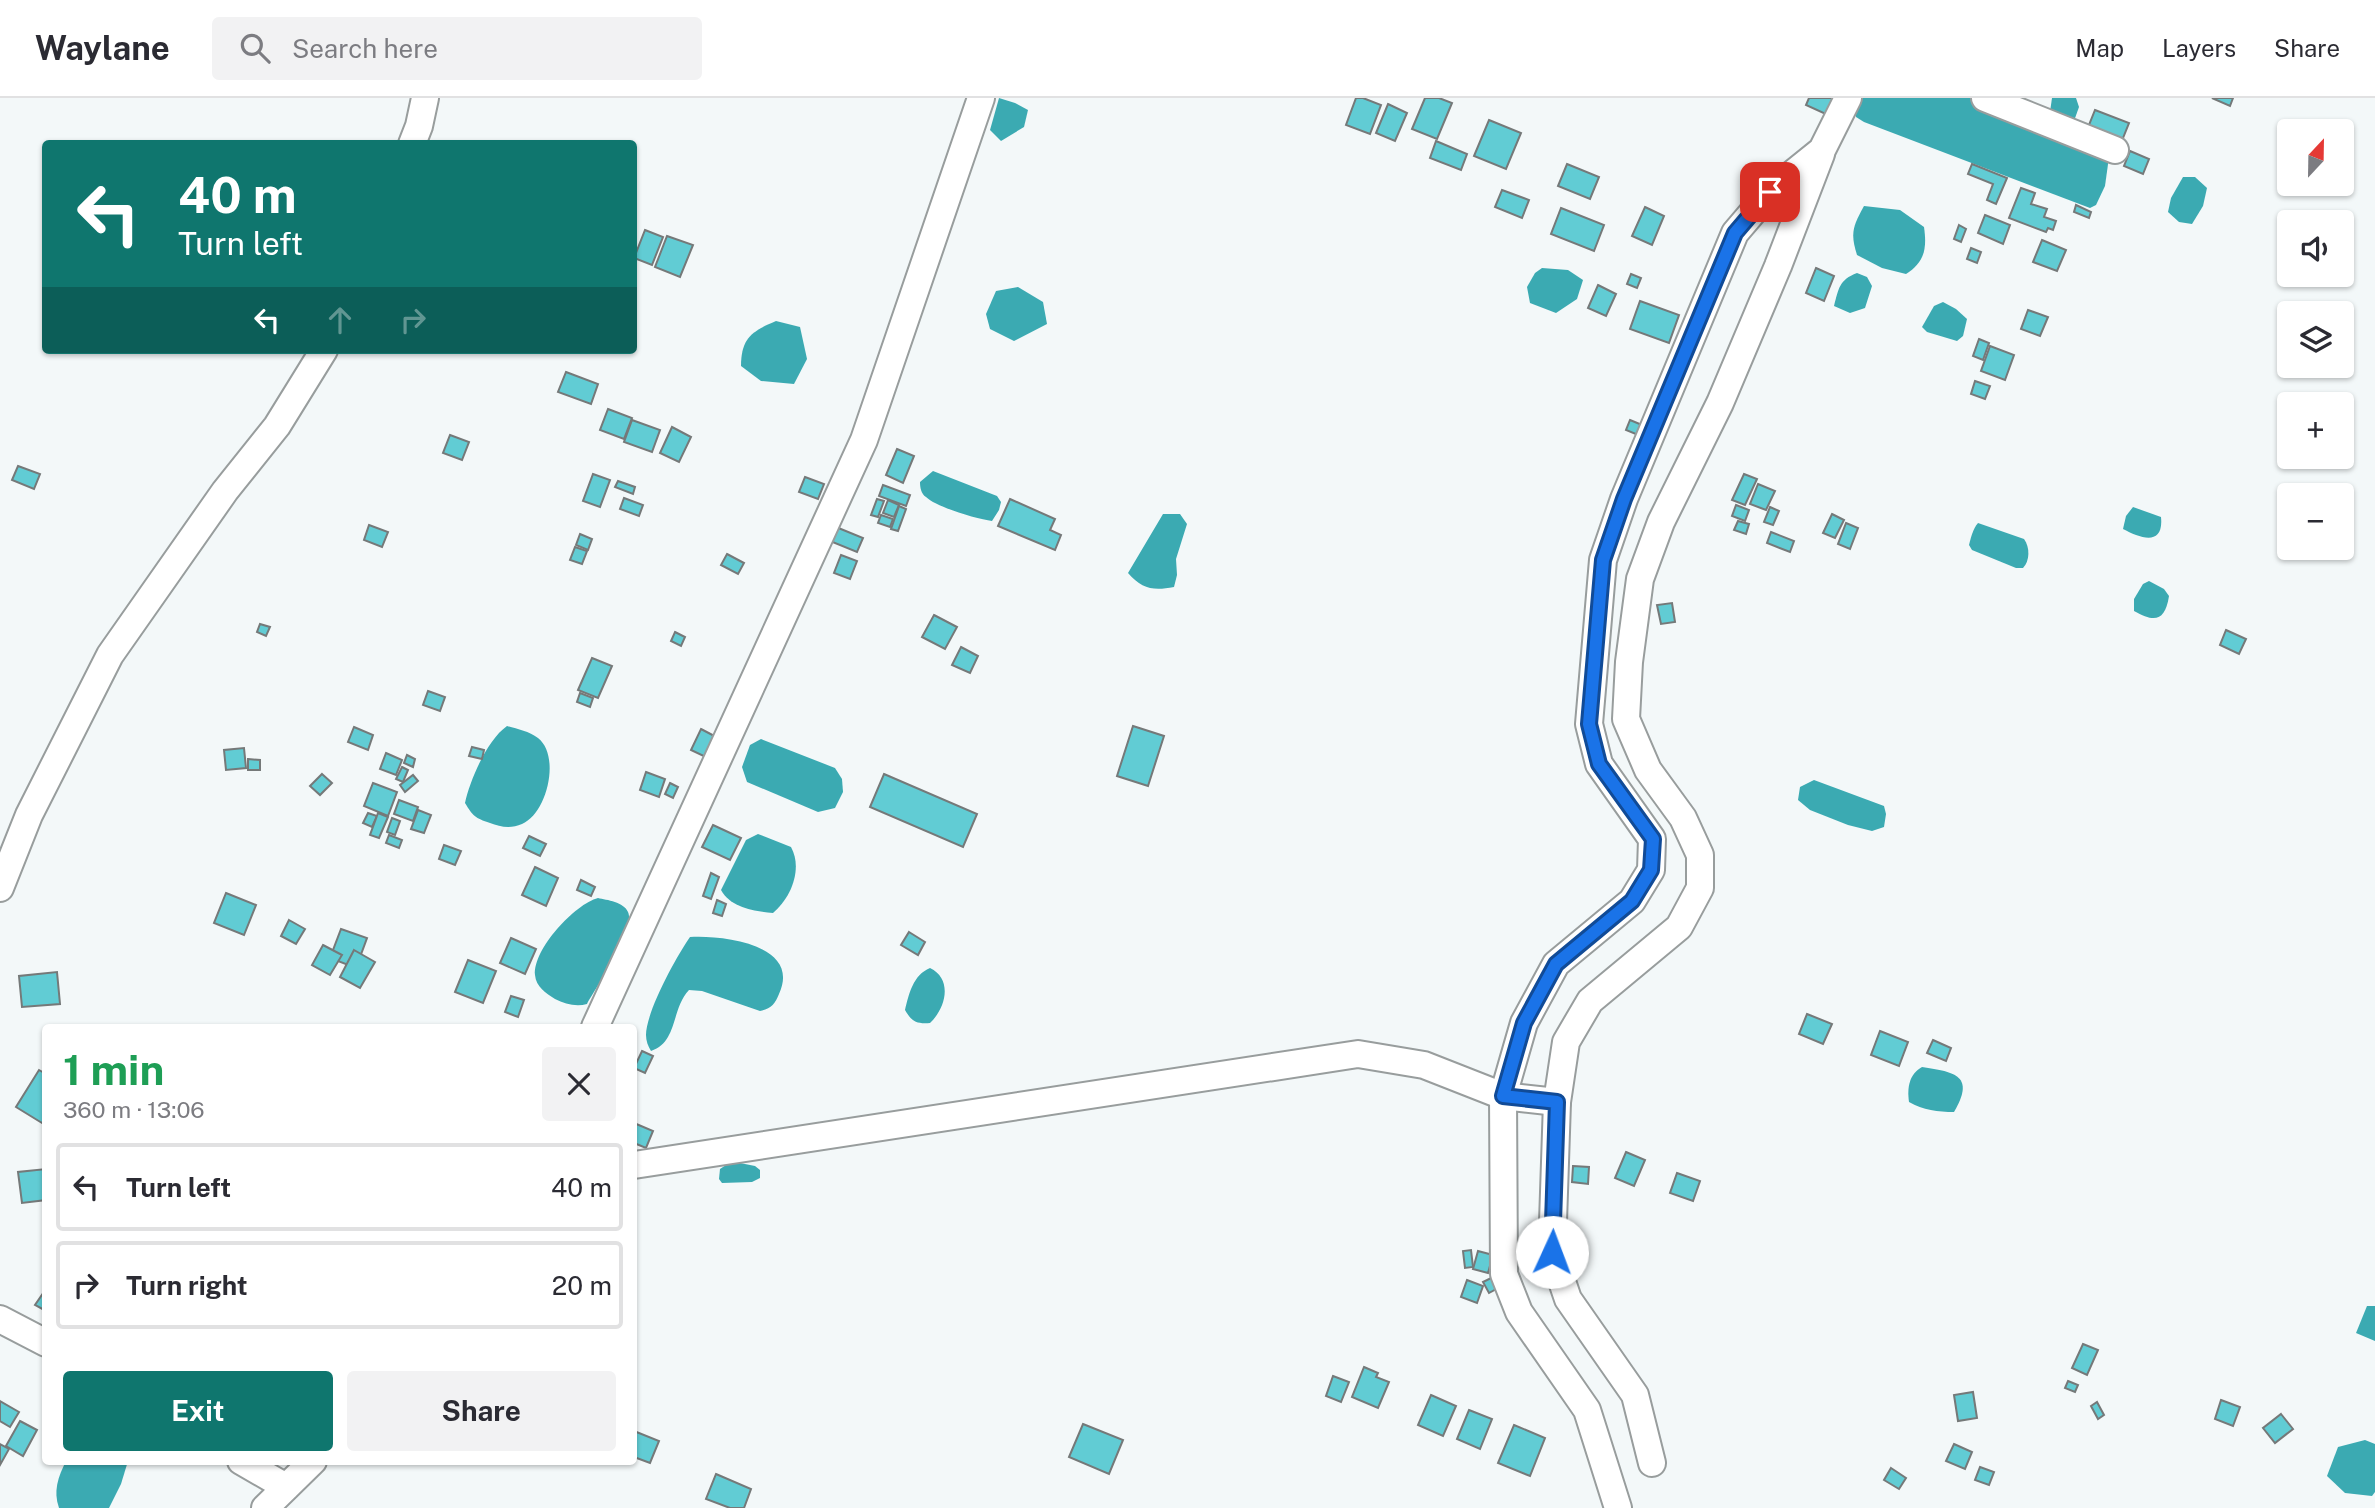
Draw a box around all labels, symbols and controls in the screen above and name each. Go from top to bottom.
search box [212,17,702,80]
text: Waylane [35,29,170,67]
icon: search [236,29,274,67]
text: Search here [292,33,438,64]
text: Map [2075,34,2124,62]
text: Layers [2162,34,2236,62]
text: Share [2274,34,2340,62]
north arrow [2277,119,2354,196]
map controls [2277,119,2354,560]
pin [1740,162,1800,222]
text: 40 m [178,166,297,224]
icon: left [63,168,154,259]
icon: arrive [1751,173,1789,211]
button: sound [2277,210,2354,287]
text: Turn left [178,225,303,262]
icon: left [248,301,286,339]
icon: ahead [321,301,359,339]
icon: right [394,301,432,339]
button: layers [2277,301,2354,378]
button: + [2277,392,2354,469]
button: − [2277,483,2354,560]
text: 1 min [63,1045,164,1094]
button: close [542,1047,616,1121]
text: 360 m · 13:06 [63,1096,205,1123]
icon: left [67,1168,105,1206]
text: Turn left [126,1172,231,1203]
text: 40 m [551,1172,612,1203]
position arrow [1515,1215,1589,1289]
icon: right [67,1266,105,1304]
text: Turn right [126,1270,248,1301]
text: 20 m [552,1270,612,1301]
button: Exit [63,1371,333,1451]
button: Share [347,1371,616,1451]

